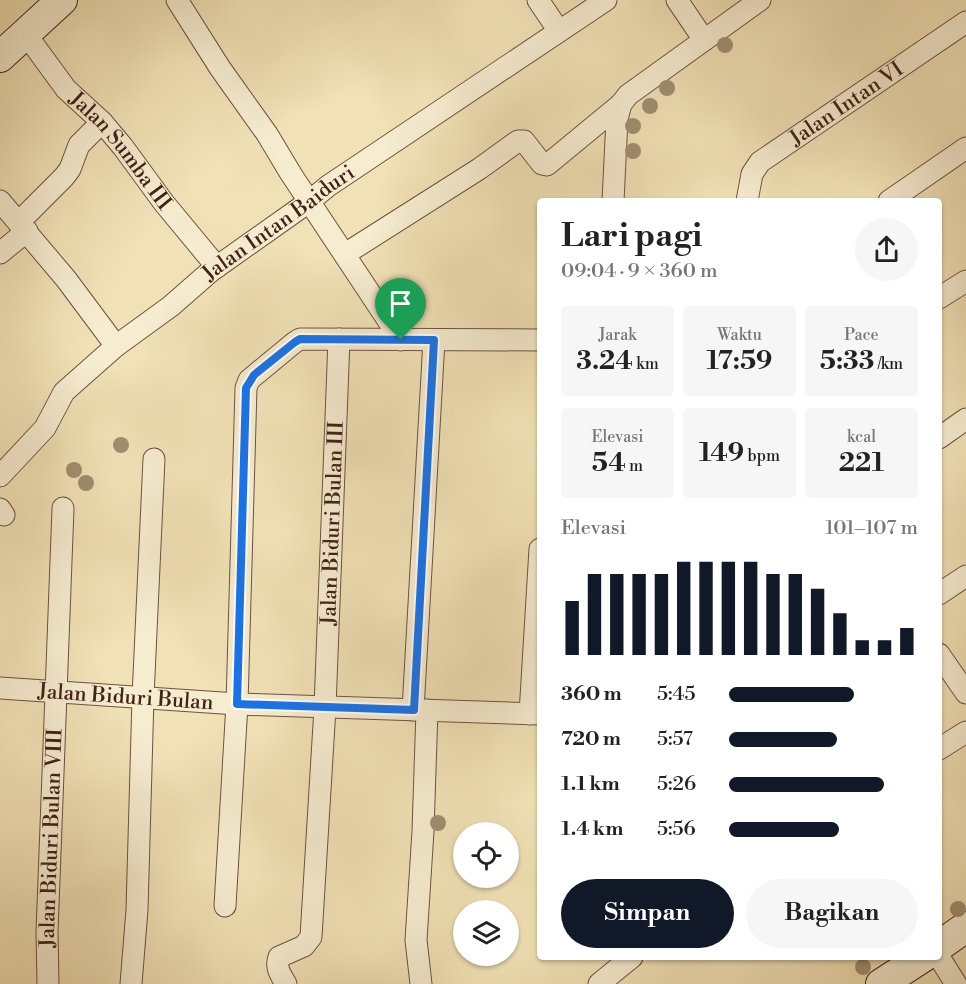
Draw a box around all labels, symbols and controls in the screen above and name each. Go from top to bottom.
street label: Jalan Intan VI [784,56,909,153]
street label: Jalan Sumba III [63,86,176,216]
street label: Jalan Intan Baiduri [196,160,360,287]
text: Lari pagi [561,216,702,257]
button: share [855,218,918,281]
text: 09:04 · 9 × 360 m [561,259,718,284]
pin [375,278,426,340]
icon: arrive [384,287,417,320]
text: Jarak [598,325,637,345]
text: Waktu [717,325,762,345]
text: Pace [844,325,879,345]
text: 3.24 [576,345,633,377]
text: 17:59 [707,345,772,377]
text: 5:33 [820,345,874,377]
text: km [633,354,659,374]
text: /km [874,354,903,374]
street label: Jalan Biduri Bulan III [316,421,350,627]
text: Elevasi [591,427,644,447]
text: kcal [847,427,876,447]
text: 149 [699,437,744,469]
text: bpm [744,446,780,466]
text: 54 [592,447,626,479]
text: 221 [839,447,884,479]
text: m [626,456,643,476]
text: Elevasi [561,516,626,541]
text: 101–107 m [825,516,918,541]
street label: Jalan Biduri Bulan [36,679,215,716]
text: 360 m [561,682,622,707]
text: 5:45 [657,682,695,707]
text: 720 m [561,727,621,752]
text: 5:57 [657,727,693,752]
street label: Jalan Biduri Bulan VIII [35,728,69,949]
text: 1.1 km [561,772,620,797]
text: 5:26 [657,772,696,797]
text: 1.4 km [561,817,623,842]
text: 5:56 [657,817,696,842]
map controls [453,822,519,966]
button: locate [453,822,519,888]
button: Simpan [561,879,734,948]
button: Bagikan [746,879,918,948]
button: layers [453,900,519,966]

